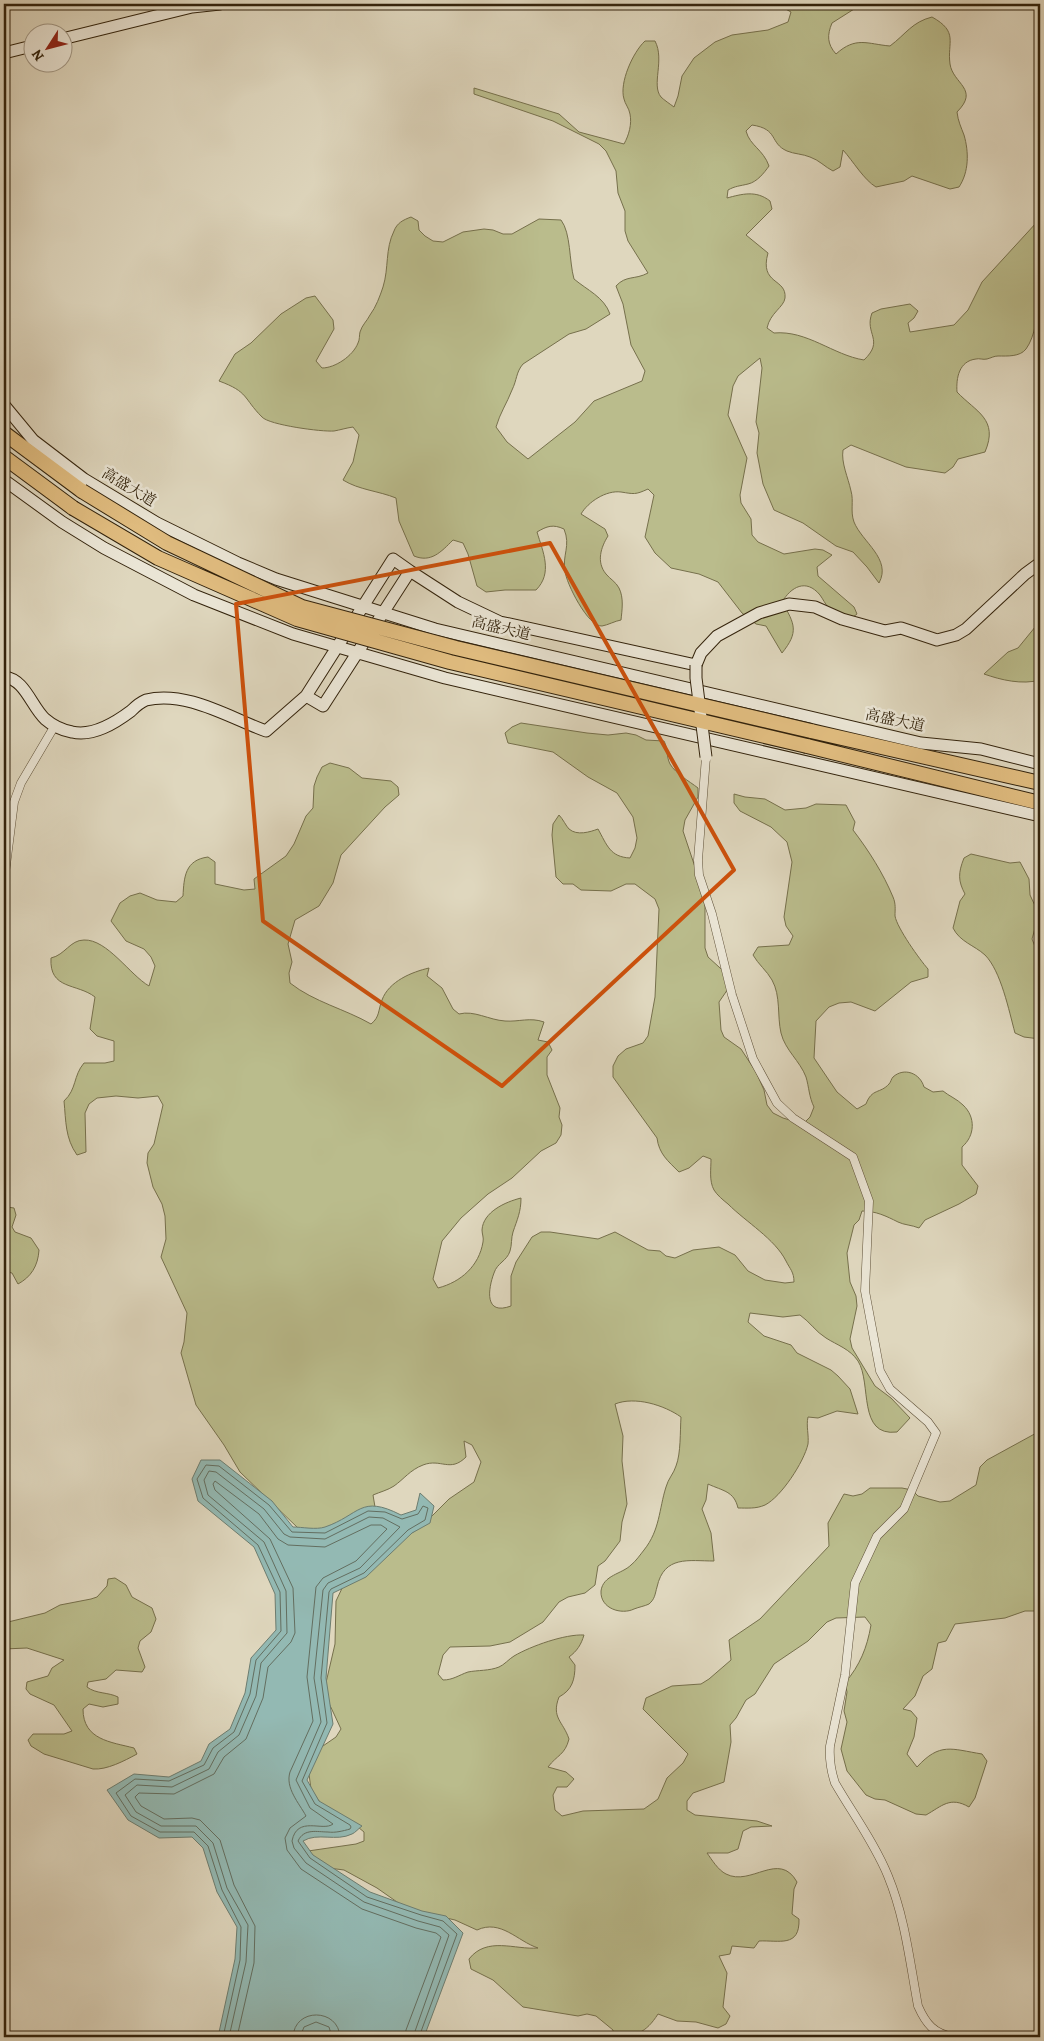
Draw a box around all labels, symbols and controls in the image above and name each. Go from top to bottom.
north arrow [22,22,72,72]
text: N [27,46,49,65]
street label: 高盛大道 [98,463,160,511]
street label: 高盛大道 [470,612,532,644]
street label: 高盛大道 [864,704,926,736]

